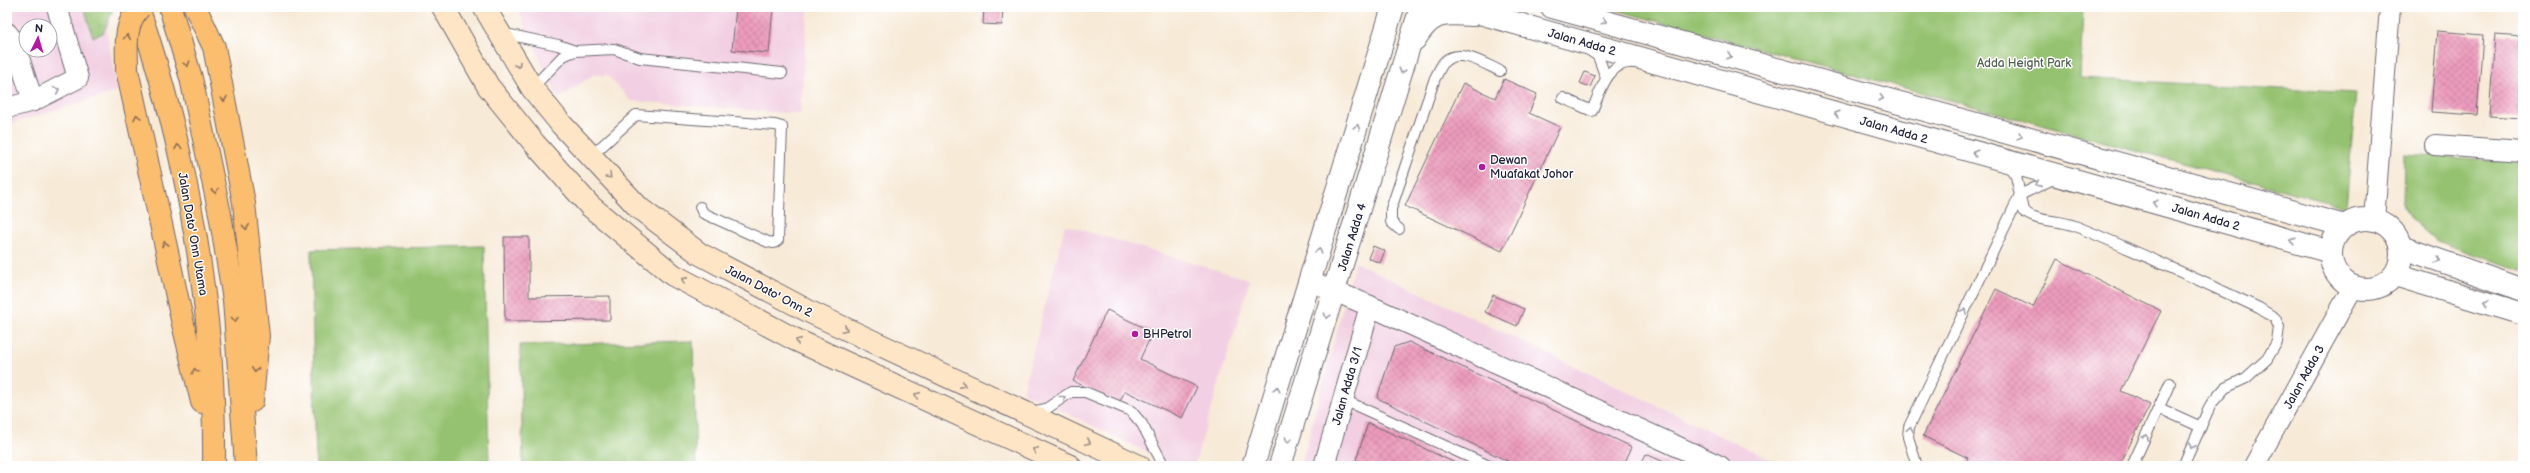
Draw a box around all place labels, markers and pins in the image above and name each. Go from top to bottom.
place label: Dewan Muafakat Johor [1490,153,1574,182]
marker: Dewan Muafakat Johor [1477,162,1487,172]
place label: BHPetrol [1143,327,1191,342]
marker: BHPetrol [1130,329,1140,339]

